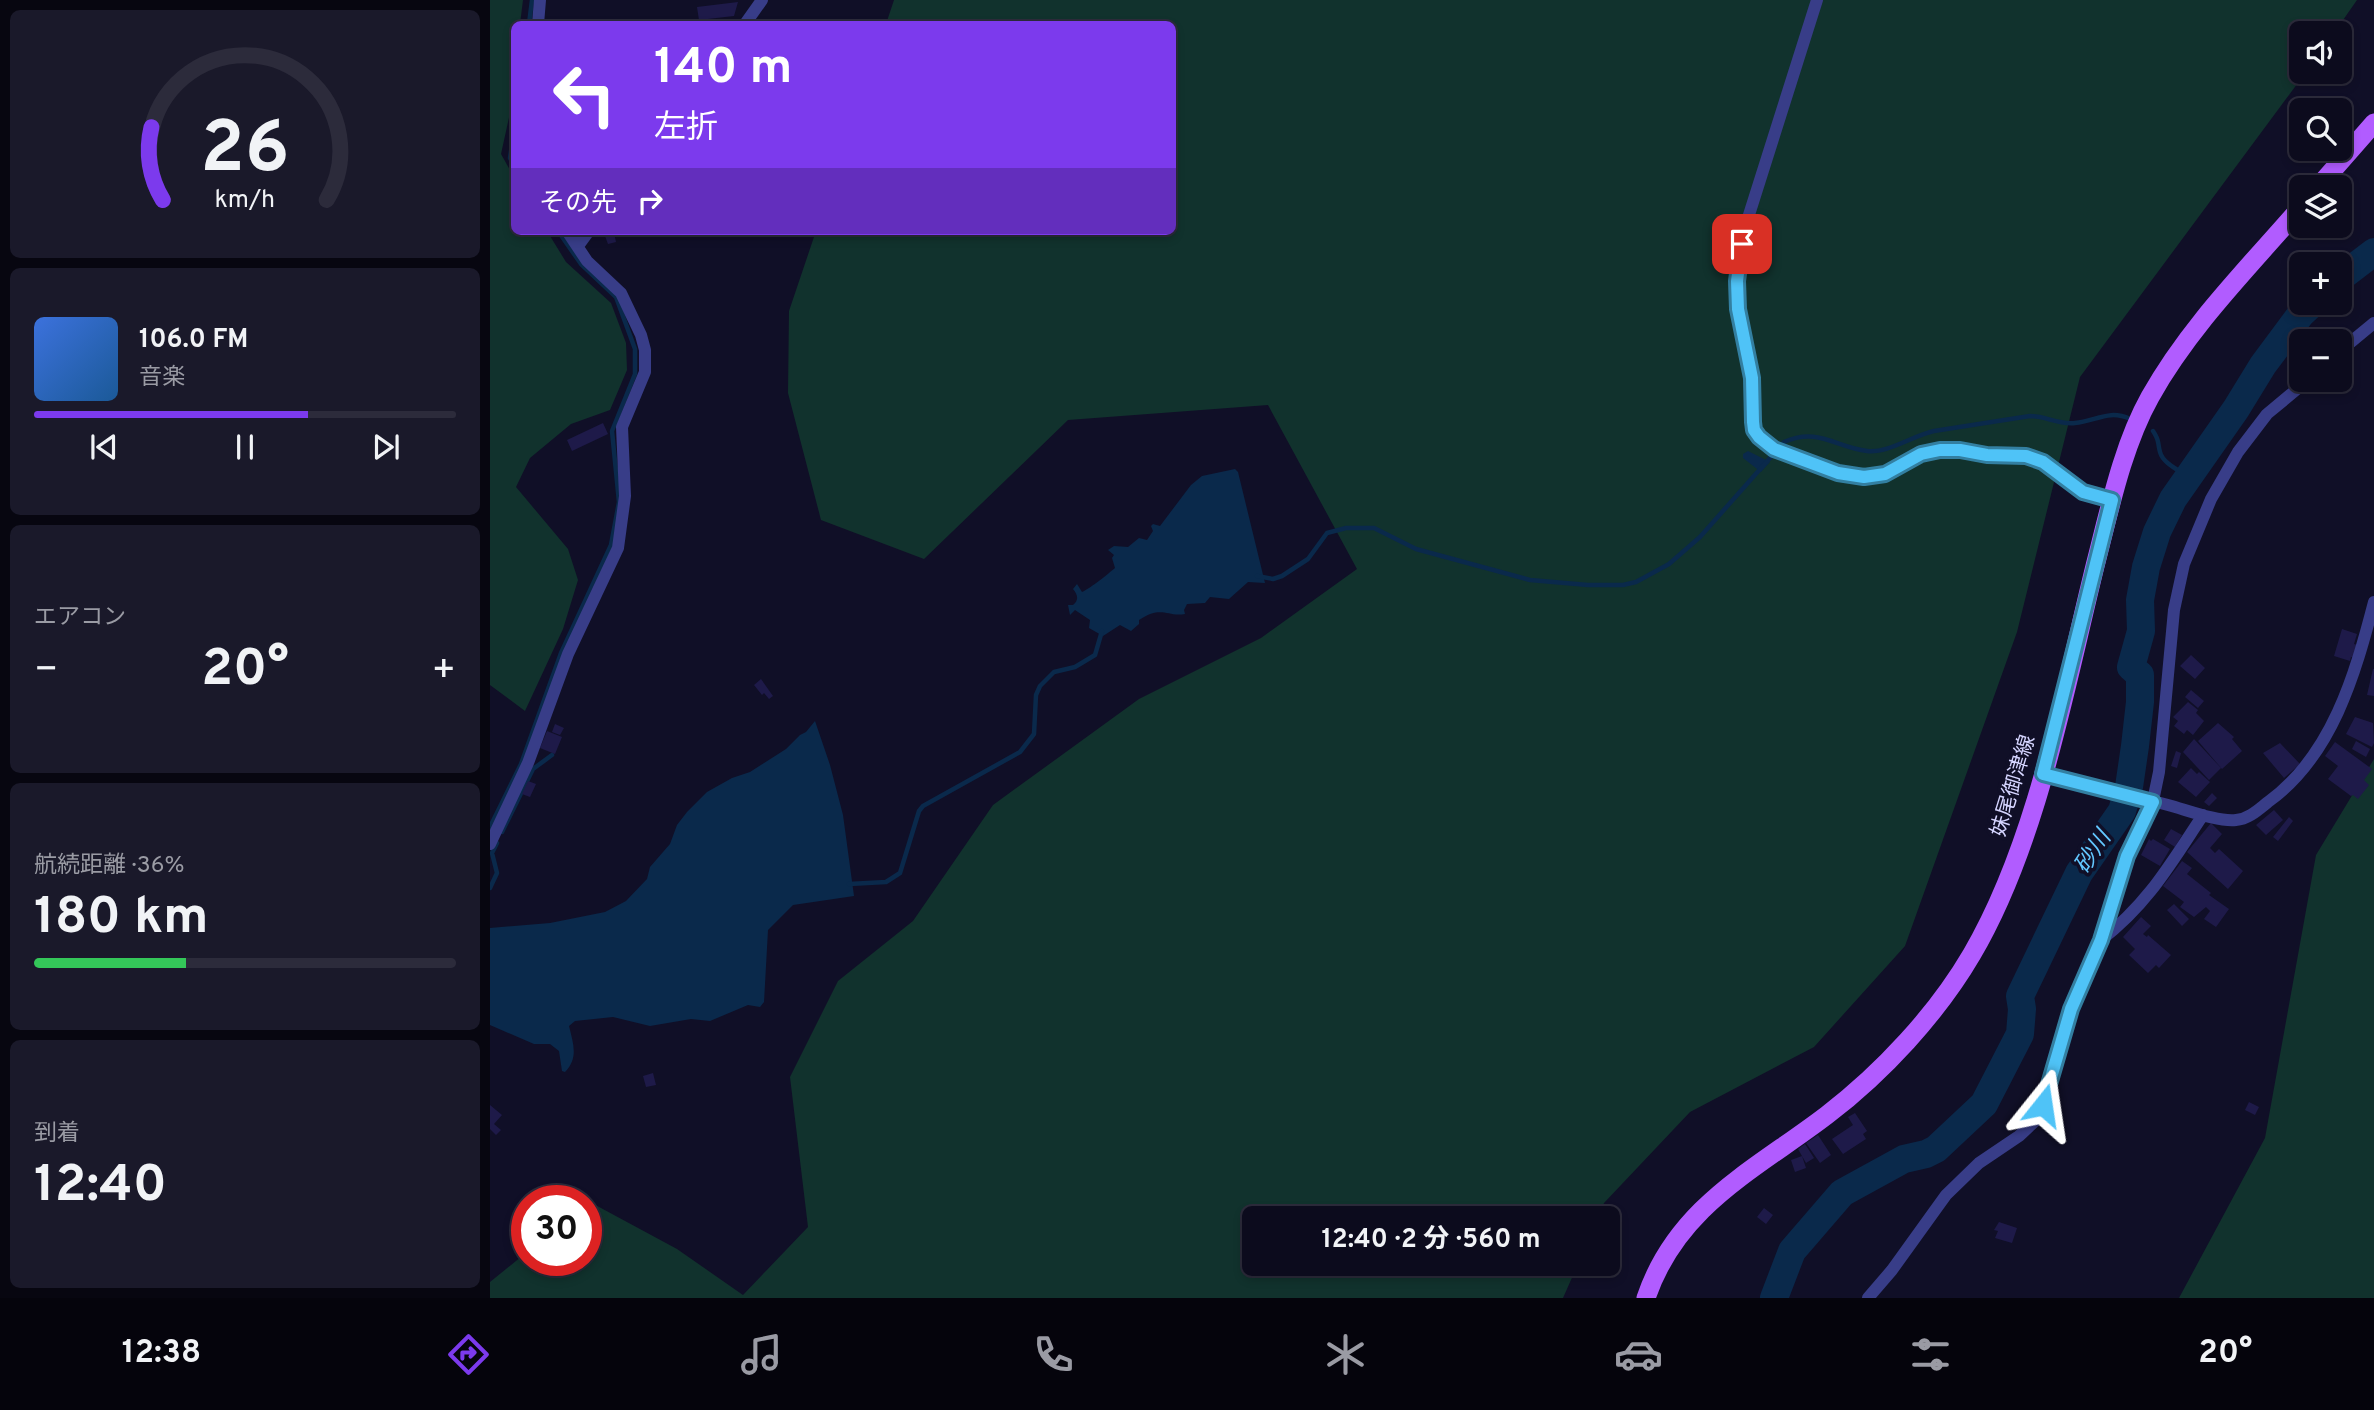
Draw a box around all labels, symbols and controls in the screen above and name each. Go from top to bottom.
map controls [2289,21,2352,392]
button: sound [2289,21,2352,84]
text: 140 m [654,39,793,101]
icon: left [539,49,630,140]
button: search [2289,98,2352,161]
text: 26 [200,106,290,198]
text: 左折 [654,109,718,149]
button: layers [2289,175,2352,238]
icon: right [631,182,669,220]
text: km/h [215,185,275,217]
text: その先 [539,188,617,221]
pin [1712,214,1772,274]
icon: arrive [1723,225,1761,263]
button: + [2289,252,2352,315]
text: 106.0 FM [139,324,248,357]
button: − [2289,329,2352,392]
text: 音楽 [139,364,185,393]
icon: previous [85,428,123,466]
icon: pause [226,428,264,466]
icon: next [367,428,405,466]
text: エアコン [34,604,126,633]
text: 20° [201,638,289,704]
text: − [34,647,59,696]
text: + [431,647,456,696]
street label: 妹尾御津線 [1986,732,2042,840]
water label: 砂川 [2069,823,2120,880]
text: 航続距離 · 36% [34,852,184,881]
text: 180 km [34,886,209,952]
position arrow [2006,1068,2080,1142]
text: 到着 [34,1120,80,1149]
text: 12:40 [34,1154,167,1220]
speed limit sign: 30 [511,1185,602,1276]
text: 12:40 · 2 分 · 560 m [1321,1224,1541,1257]
icon: directions [444,1330,493,1379]
icon: music [737,1330,786,1379]
icon: phone [1029,1330,1078,1379]
icon: climate [1321,1330,1370,1379]
icon: car [1614,1330,1663,1379]
icon: filters [1906,1330,1955,1379]
text: 12:38 [122,1334,201,1374]
text: 20° [2198,1334,2252,1374]

